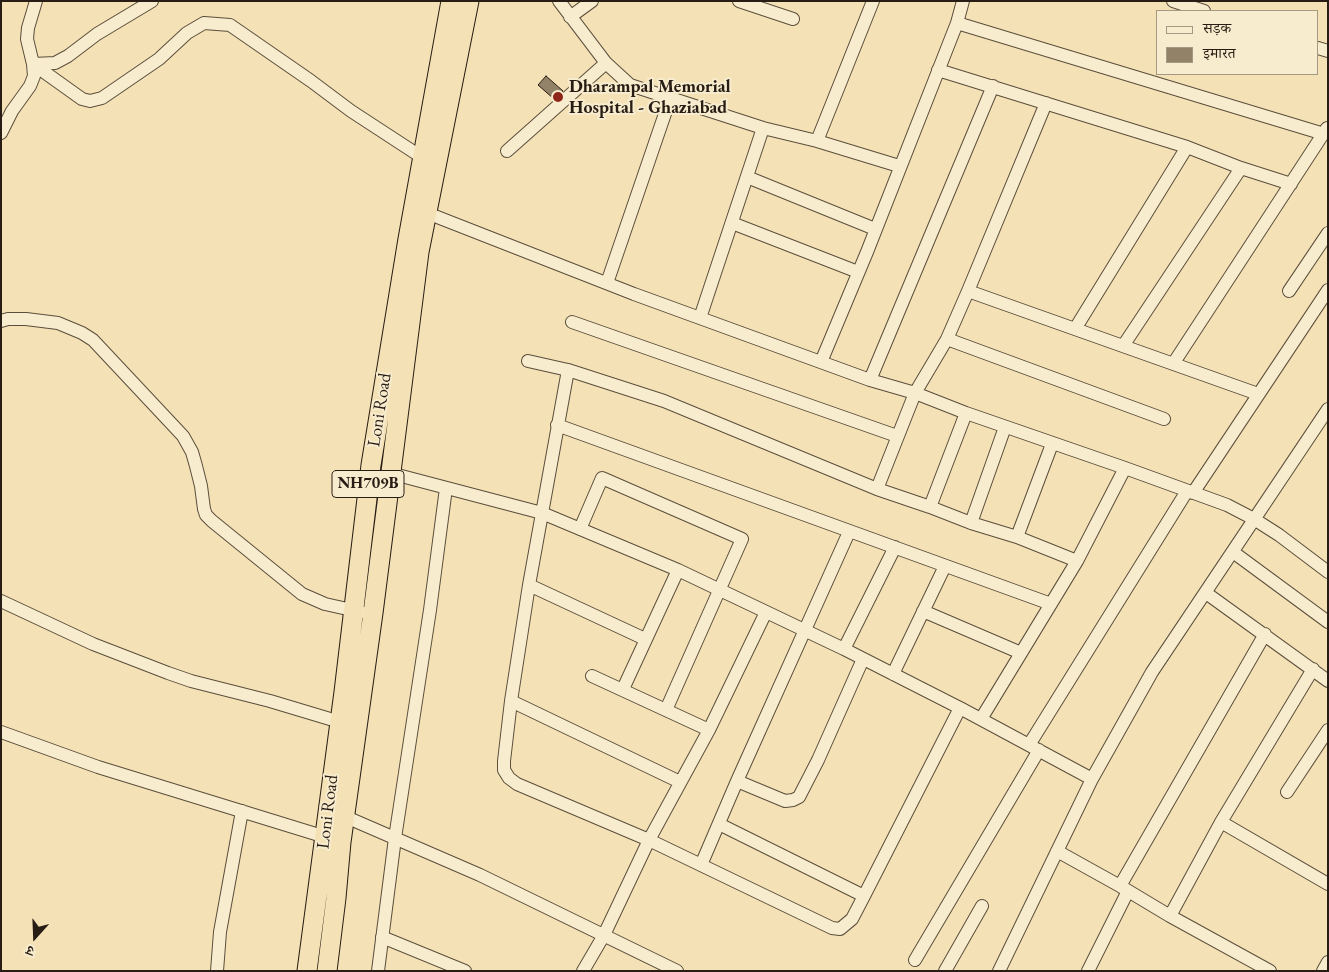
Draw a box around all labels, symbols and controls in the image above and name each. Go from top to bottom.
legend [1156,10,1319,75]
text: सड़क [1203,18,1231,37]
text: इमारत [1203,43,1236,62]
place label: Dharampal Memorial Hospital - Ghaziabad [569,76,731,118]
marker: Dharampal Memorial Hospital - Ghaziabad [551,90,565,104]
street label: Loni Road [363,371,397,449]
road number: NH709B [332,470,404,498]
street label: Loni Road [313,774,343,850]
north arrow [10,912,60,962]
text: उ [23,941,36,961]

